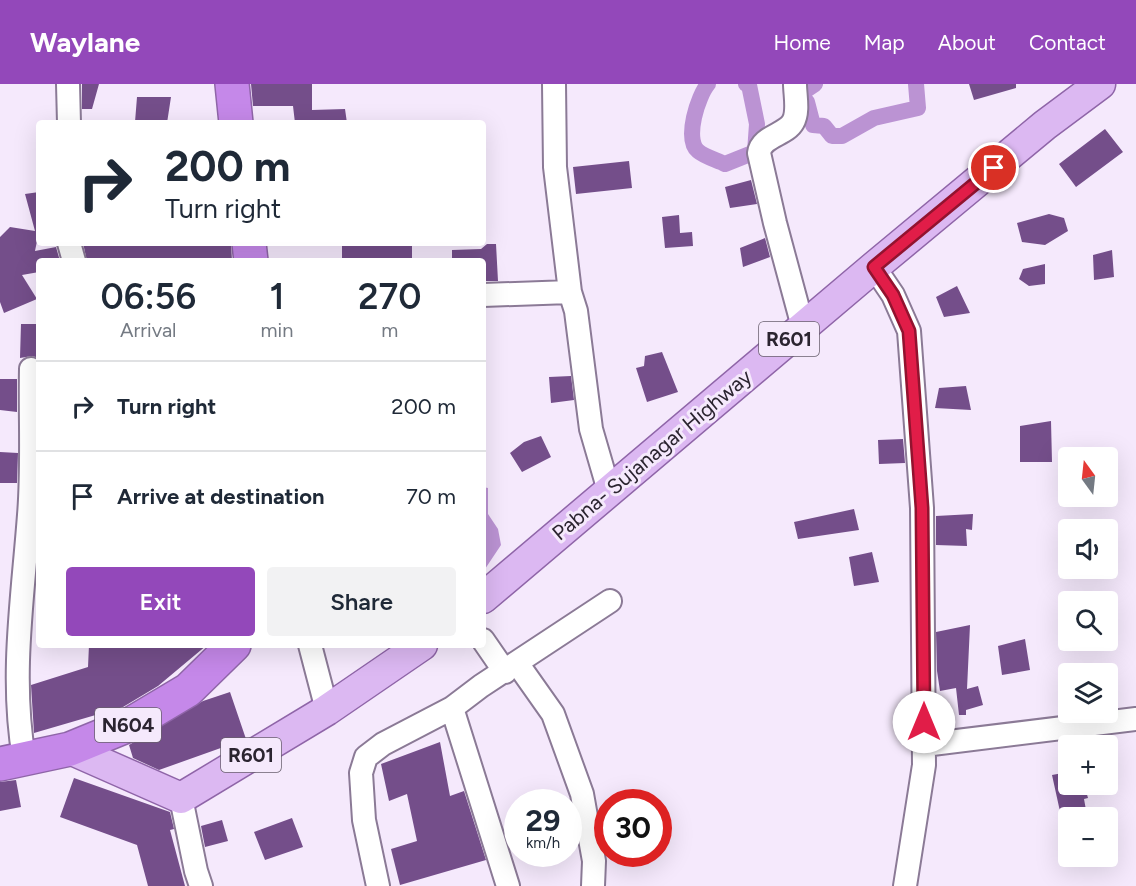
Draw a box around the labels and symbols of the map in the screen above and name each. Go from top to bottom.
pin [968,142,1019,193]
road number: R601 [759,322,819,356]
street label: Pabna- Sujanagar Highway [547,364,756,545]
north arrow [1058,447,1118,507]
position arrow [892,690,956,754]
road number: N604 [95,708,161,742]
road number: R601 [221,738,281,772]
speed limit sign: 30 [594,789,672,867]

